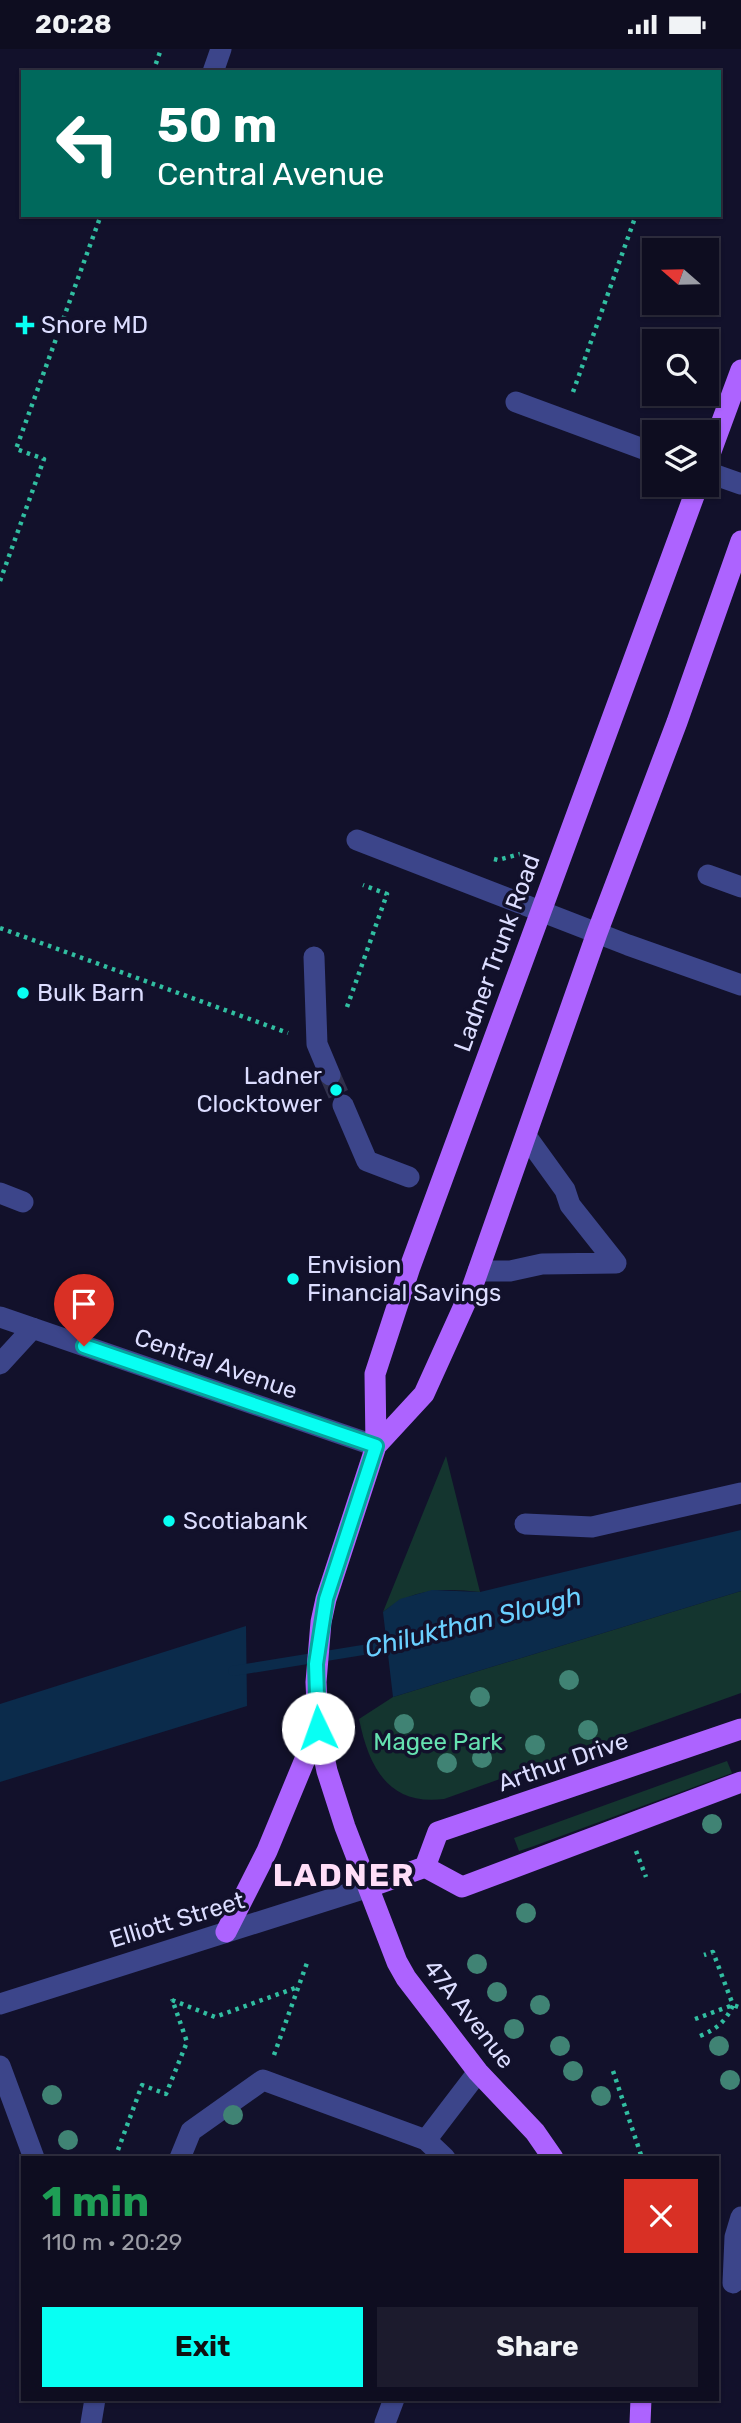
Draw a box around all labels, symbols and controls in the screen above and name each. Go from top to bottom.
text: 20:28 [35,9,112,40]
text: 50 m [157,96,277,154]
icon: left [42,98,133,189]
text: Central Avenue [157,155,384,193]
north arrow [642,238,719,315]
map controls [642,238,719,497]
place label: Snore MD [41,311,148,339]
marker: Snore MD [15,315,35,335]
button: search [642,329,719,406]
button: layers [642,420,719,497]
street label: Ladner Trunk Road [448,851,546,1055]
place label: Bulk Barn [37,979,144,1007]
marker: Bulk Barn [15,985,31,1001]
place label: Ladner Clocktower [196,1062,322,1118]
marker: Ladner Clocktower [328,1082,344,1098]
place label: Envision Financial Savings [307,1251,501,1307]
marker: Envision Financial Savings [285,1271,301,1287]
pin [54,1274,114,1346]
icon: arrive [65,1285,103,1323]
street label: Central Avenue [131,1323,301,1405]
place label: Scotiabank [183,1507,308,1535]
marker: Scotiabank [161,1513,177,1529]
water label: Chilukthan Slough [361,1581,585,1664]
position arrow [281,1691,355,1765]
street label: Arthur Drive [494,1727,632,1797]
park label: Magee Park [373,1728,503,1756]
district label: LADNER [273,1856,415,1894]
street label: Elliott Street [106,1886,248,1954]
street label: 47A Avenue [418,1954,520,2074]
text: 1 min [42,2177,149,2227]
button: close [624,2179,698,2253]
text: 110 m · 20:29 [42,2228,182,2256]
button: Exit [42,2307,363,2387]
button: Share [377,2307,698,2387]

